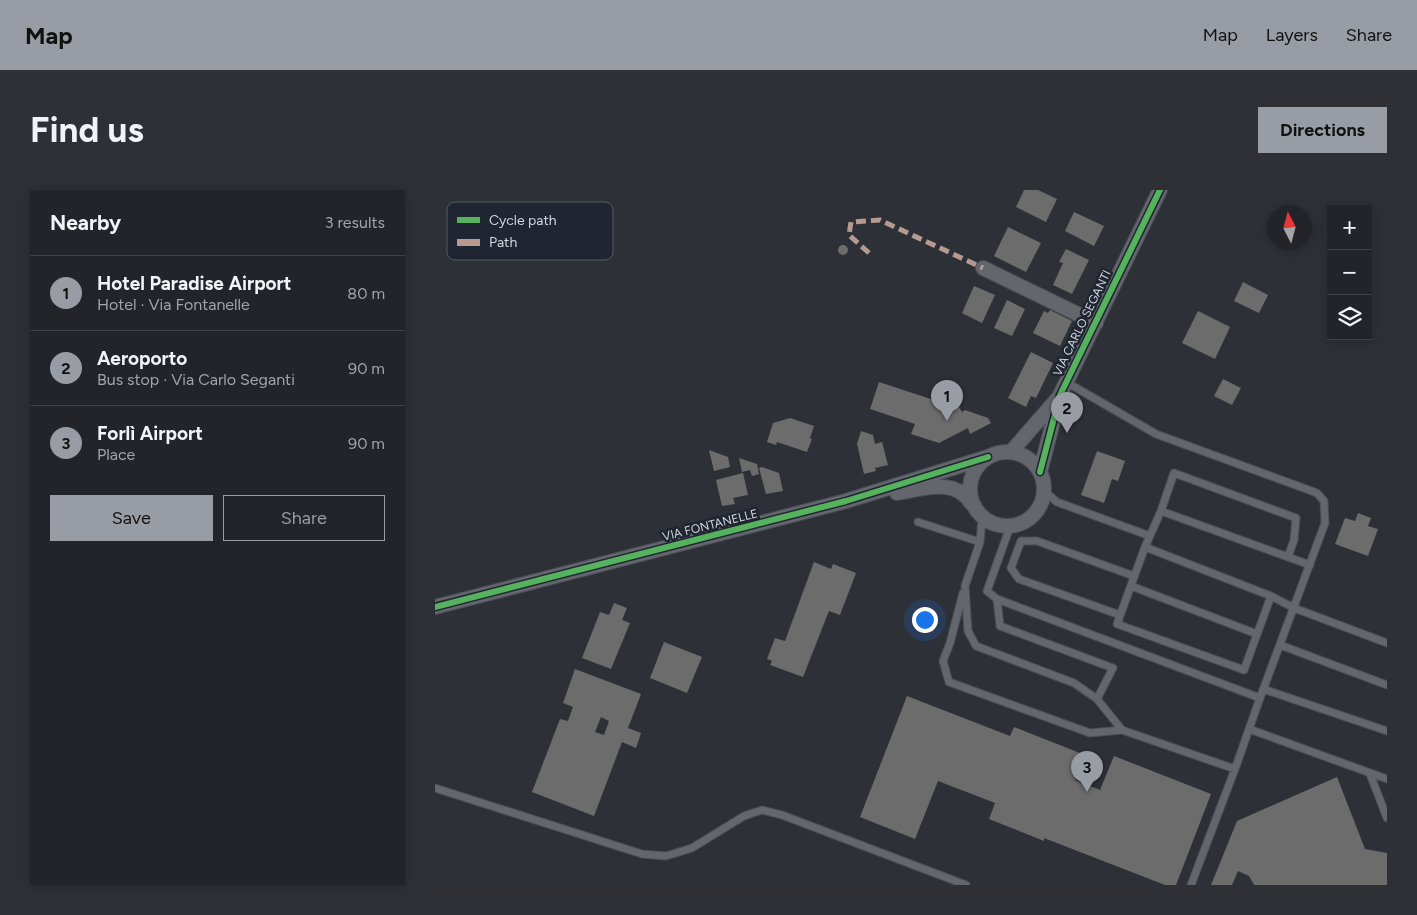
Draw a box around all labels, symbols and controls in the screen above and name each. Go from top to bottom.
text: Map [25,21,73,50]
text: Map [1203,24,1238,46]
text: Layers [1266,24,1318,46]
text: Share [1346,24,1392,46]
button: Directions [1258,107,1387,153]
text: Find us [30,109,144,151]
legend [447,202,613,260]
north arrow [1267,205,1312,250]
map controls [1327,205,1372,340]
button: + [1327,205,1372,250]
text: Nearby [50,210,121,235]
text: Cycle path [489,212,557,229]
text: 3 results [325,213,385,232]
text: Path [489,234,517,251]
button: − [1327,250,1372,295]
street label: VIA CARLO SEGANTI [1050,268,1114,378]
text: Hotel Paradise Airport [97,272,291,295]
text: 1 [63,284,69,303]
text: 80 m [347,284,385,303]
text: Hotel · Via Fontanelle [97,295,250,314]
button: layers [1327,295,1372,340]
text: Aeroporto [97,347,187,370]
text: 2 [61,359,71,378]
text: 90 m [348,359,385,378]
text: Bus stop · Via Carlo Seganti [97,370,295,389]
pin: 1 [931,380,963,421]
pin: 2 [1051,392,1083,433]
text: Forlì Airport [97,422,203,445]
text: 3 [62,434,70,453]
text: 90 m [348,434,385,453]
text: Place [97,445,135,464]
button: Save [50,495,213,541]
button: Share [223,495,385,541]
street label: VIA FONTANELLE [661,506,759,544]
your location [912,607,938,633]
pin: 3 [1071,751,1103,792]

